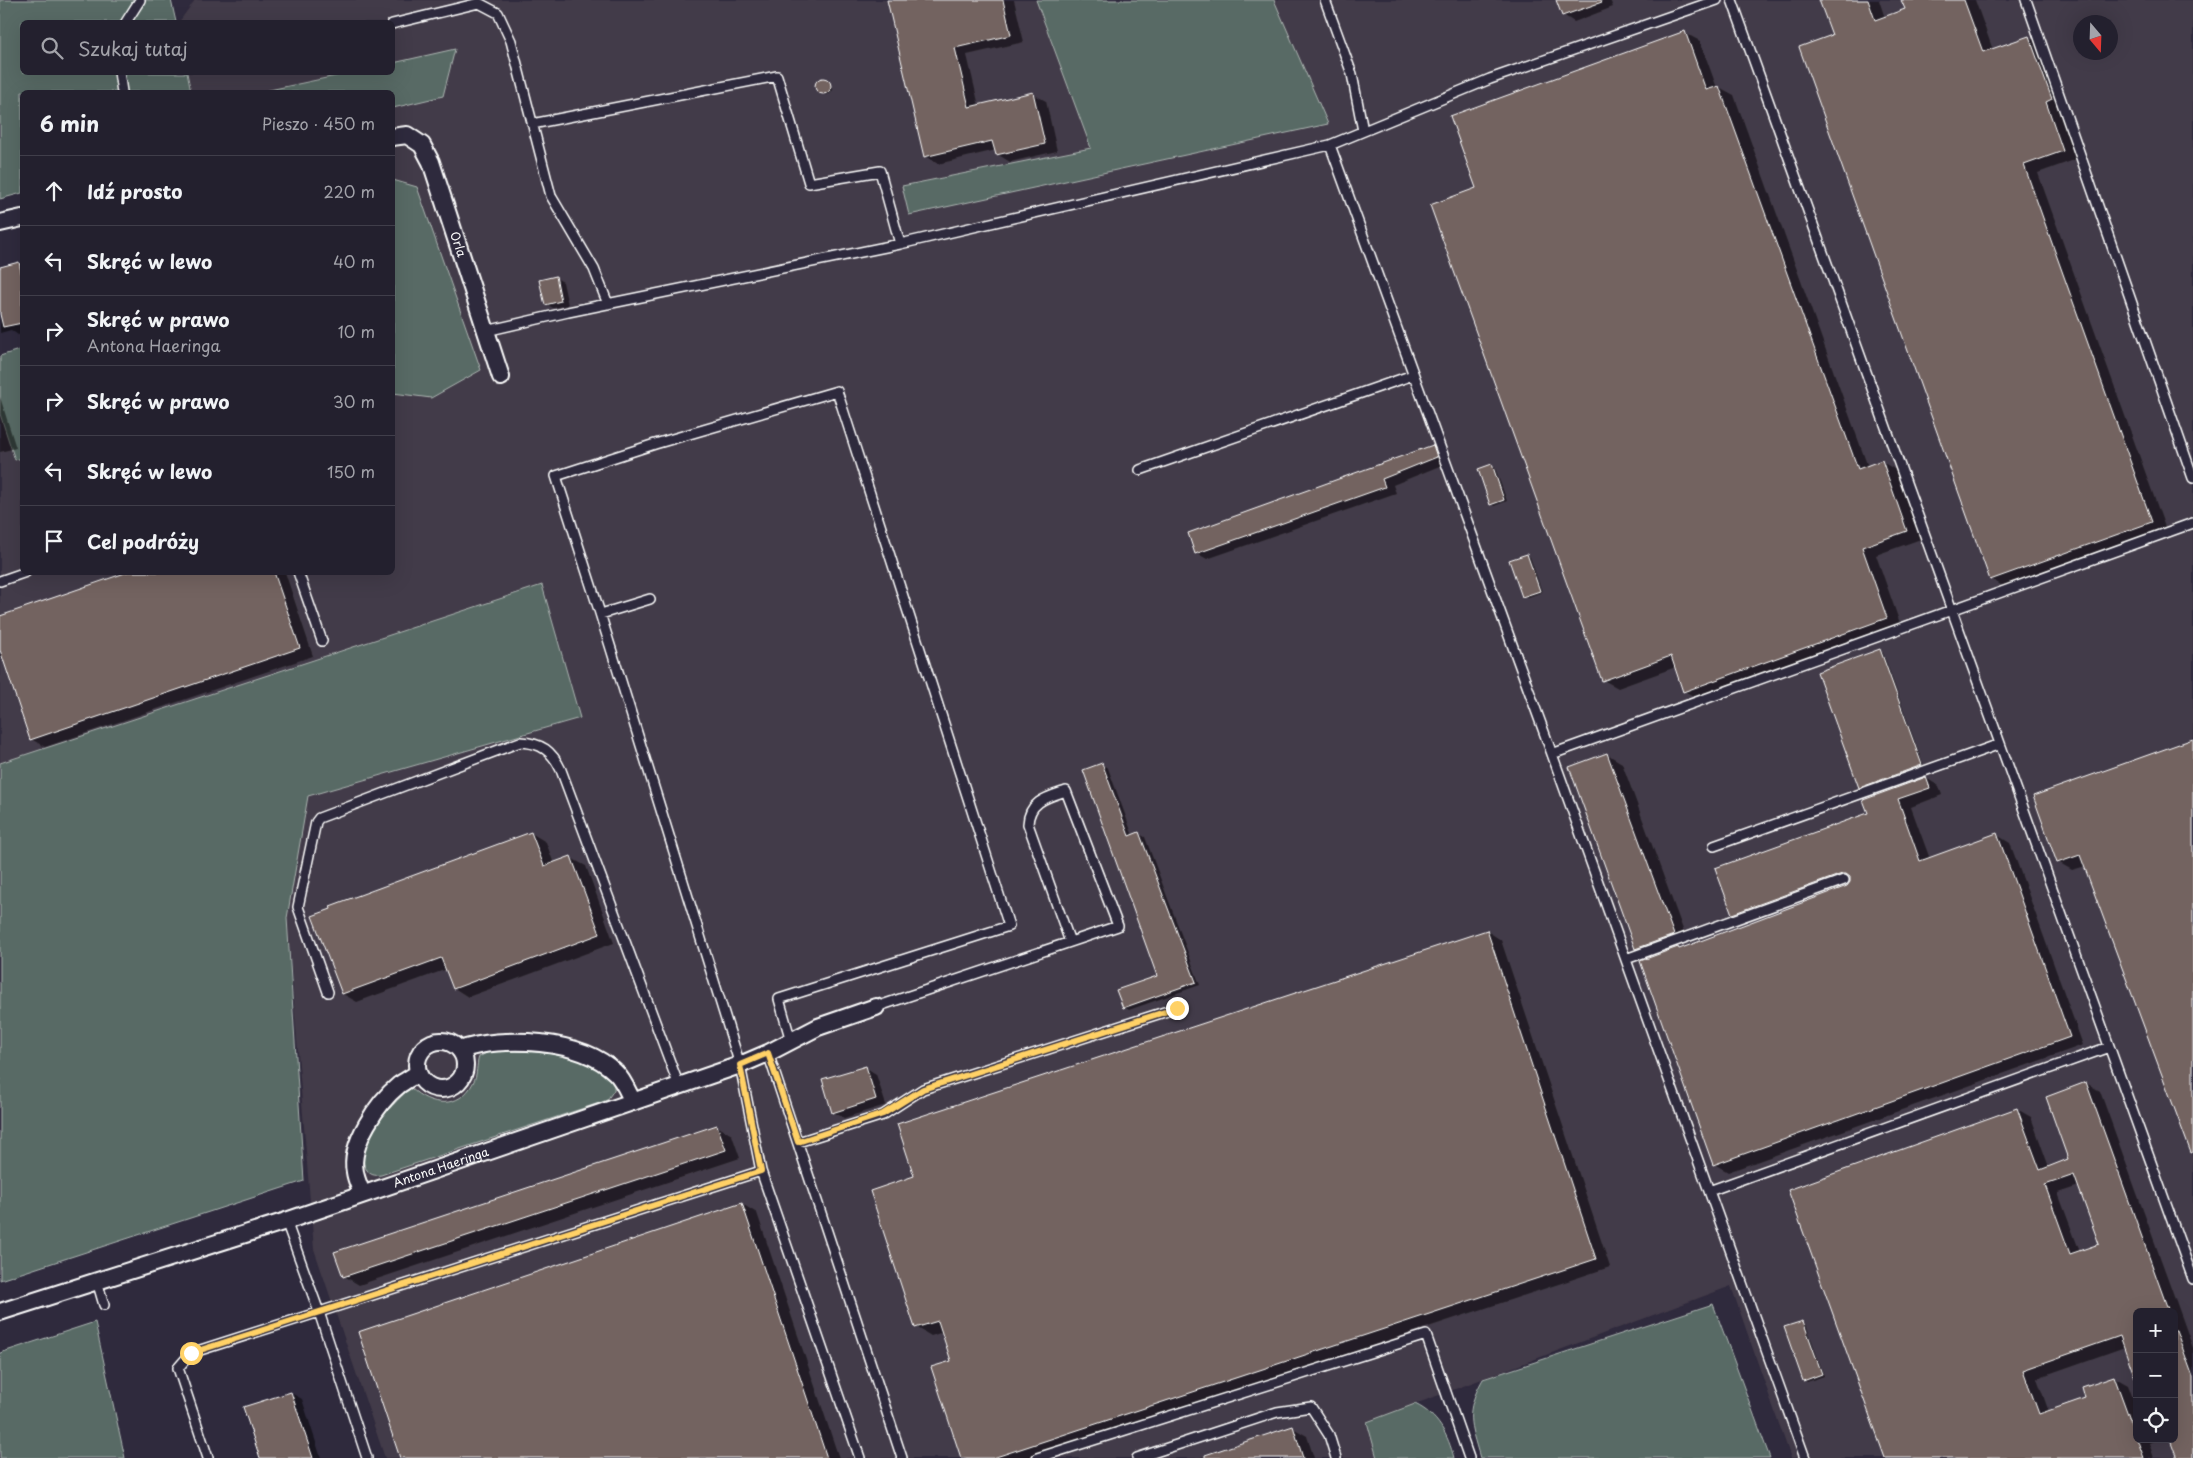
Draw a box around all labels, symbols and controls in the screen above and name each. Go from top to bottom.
north arrow [2073,15,2118,60]
search box [20,20,395,75]
icon: search [38,34,66,62]
text: Szukaj tutaj [78,34,188,62]
text: 6 min [40,107,99,139]
text: Pieszo · 450 m [262,111,375,135]
icon: ahead [40,177,68,205]
text: Idź prosto [87,177,183,205]
text: 220 m [324,179,375,203]
street label: Orla [446,229,471,260]
icon: left [40,247,68,275]
text: Skręć w lewo [87,247,212,275]
text: 40 m [333,249,375,273]
text: Skręć w prawo [87,305,230,333]
icon: right [40,317,68,345]
text: 10 m [338,319,375,343]
text: Antona Haeringa [87,333,220,357]
icon: right [40,387,68,415]
text: Skręć w prawo [87,387,230,415]
text: 30 m [333,389,375,413]
icon: left [40,457,68,485]
text: Skręć w lewo [87,457,212,485]
text: 150 m [327,459,375,483]
icon: arrive [40,527,68,555]
text: Cel podróży [87,527,199,555]
route end [1166,997,1189,1020]
street label: Antona Haeringa [390,1142,491,1192]
map controls [2133,1308,2178,1443]
button: + [2133,1308,2178,1353]
route start [180,1342,203,1365]
button: − [2133,1353,2178,1398]
button: locate [2133,1398,2178,1443]

